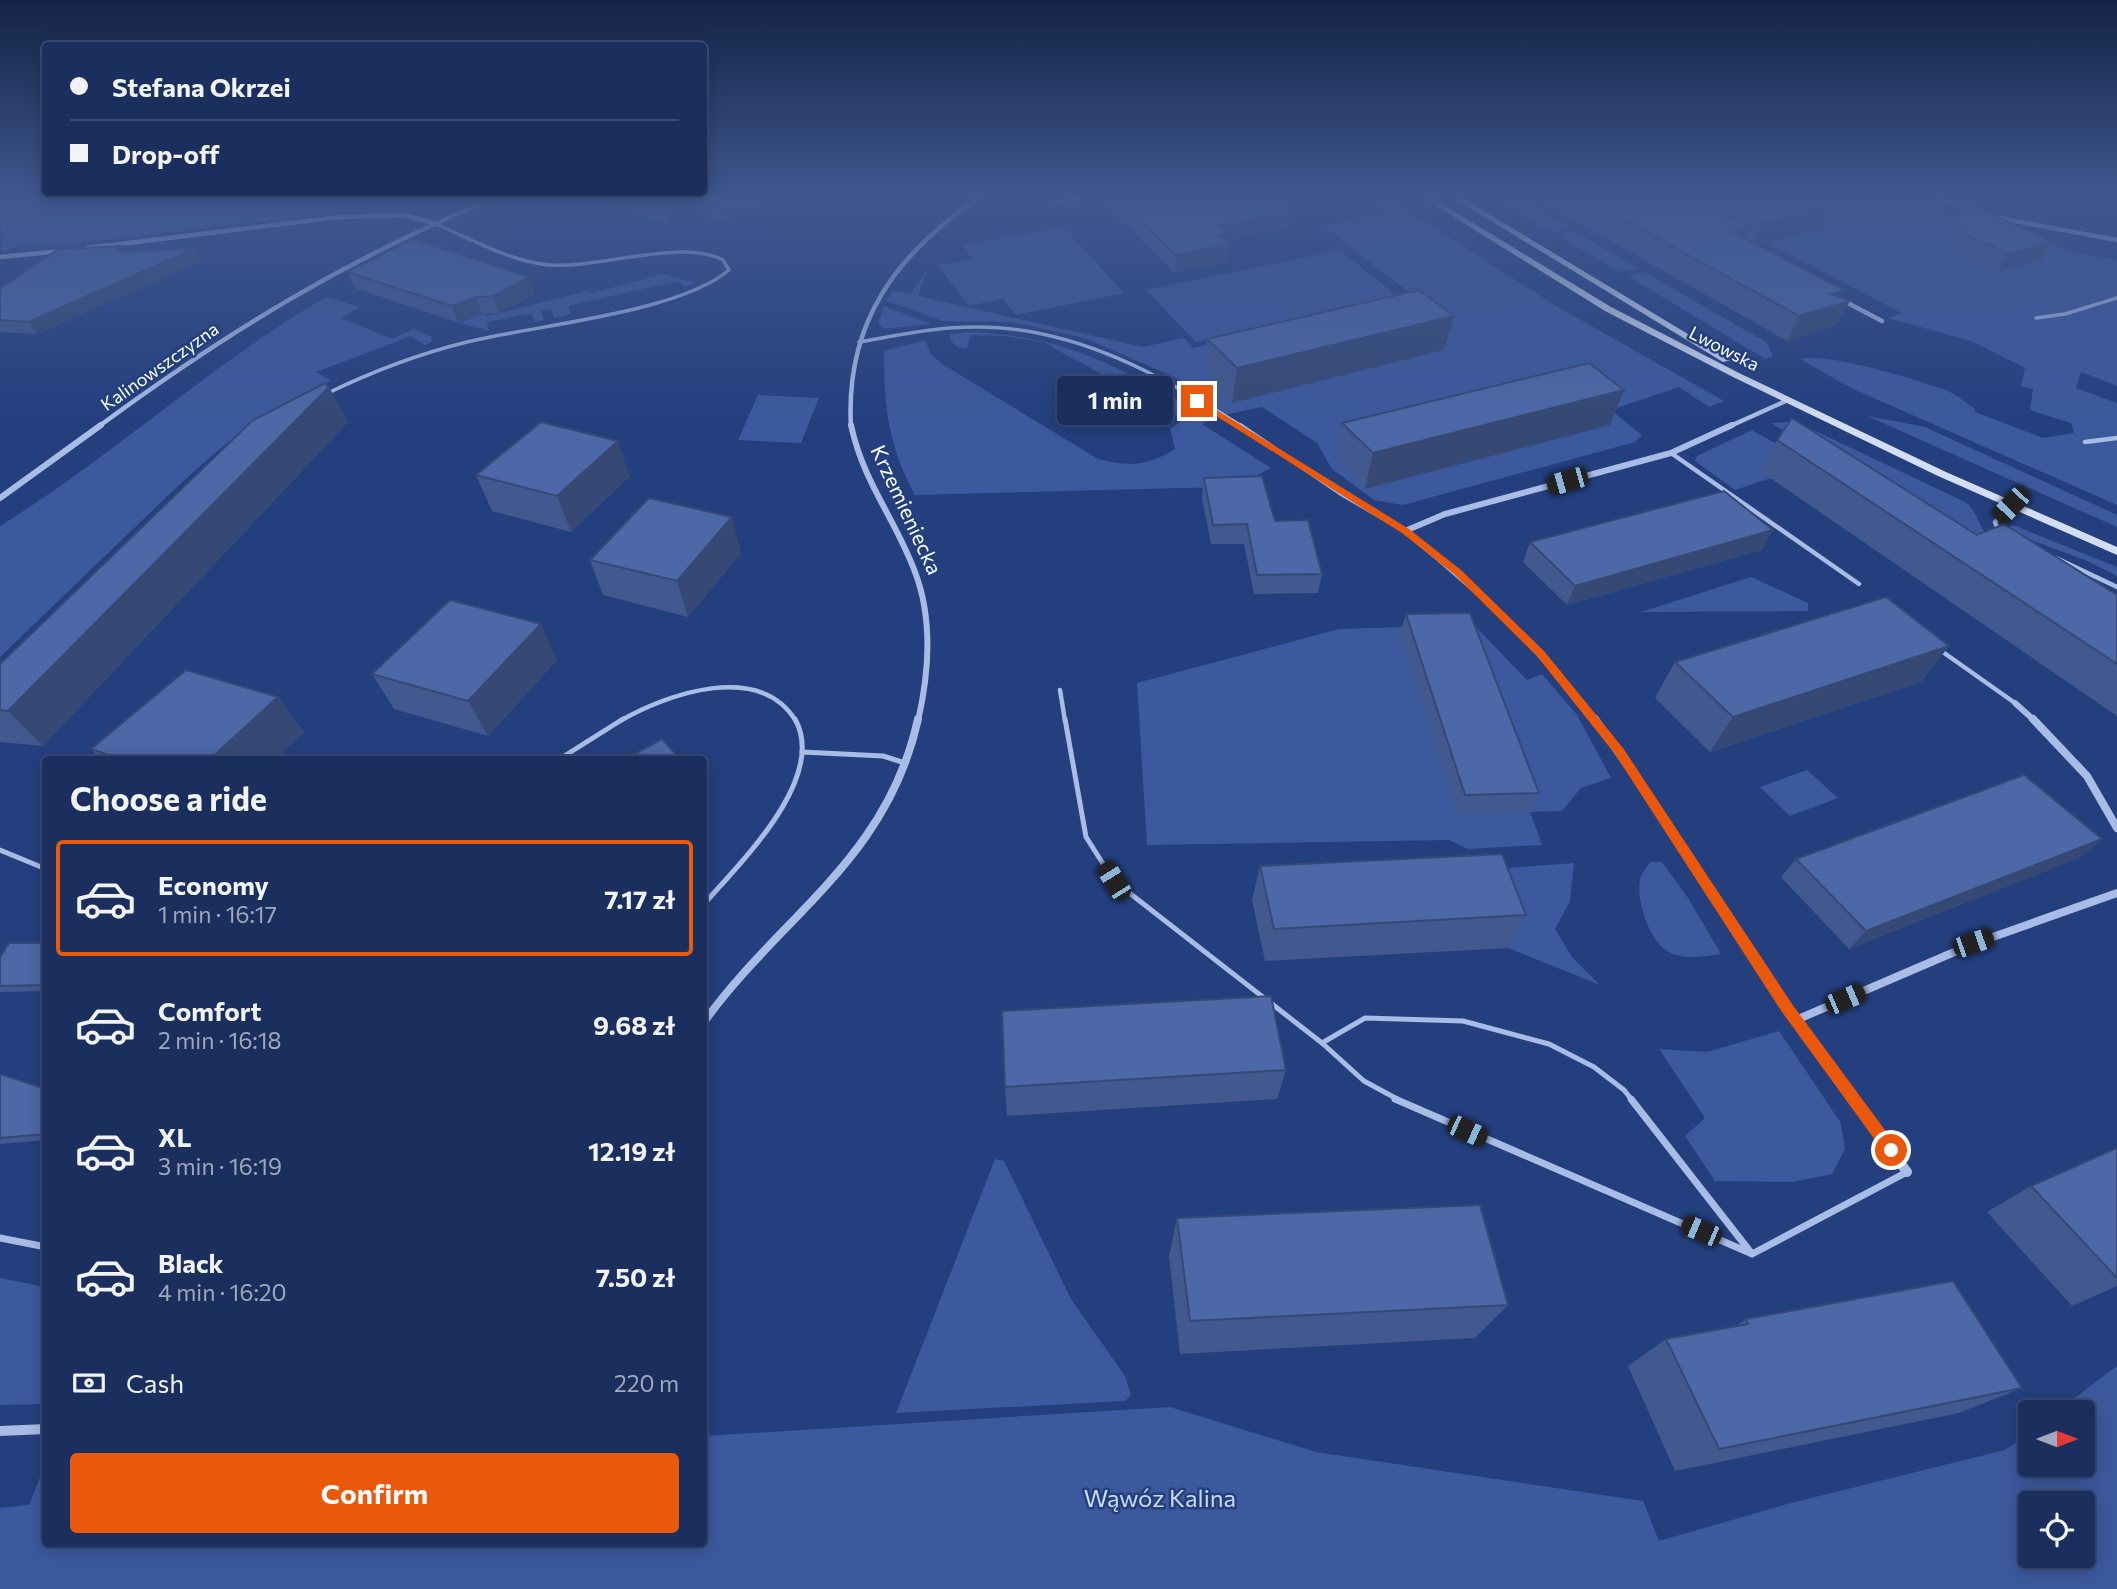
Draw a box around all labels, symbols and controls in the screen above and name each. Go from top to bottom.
text: Stefana Okrzei [112,71,291,102]
text: Drop-off [112,138,219,169]
street label: Kalinowszczyzna [96,317,223,415]
street label: Lwowska [1686,321,1763,375]
callout: 1 min [1057,376,1172,426]
route end [1181,385,1213,417]
text: 1 min [1088,386,1142,414]
street label: Krzemieniecka [866,441,948,578]
car [1544,465,1591,497]
car [1989,483,2034,527]
text: Choose a ride [70,778,267,818]
car [1094,858,1135,904]
icon: car [74,867,137,930]
text: Economy [158,869,269,900]
text: 7.17 zł [604,883,675,914]
text: 1 min · 16:17 [158,900,277,928]
car [1950,926,1997,960]
car [1822,981,1869,1017]
icon: car [74,993,137,1056]
text: Comfort [158,995,261,1026]
text: 9.68 zł [593,1009,675,1040]
text: 2 min · 16:18 [158,1026,282,1054]
car [1444,1113,1491,1149]
icon: car [74,1119,137,1182]
text: XL [158,1121,192,1152]
route start [1875,1134,1907,1166]
text: 12.19 zł [588,1135,675,1166]
text: 3 min · 16:19 [158,1152,282,1180]
car [1678,1213,1725,1249]
icon: car [74,1245,137,1308]
text: Black [158,1247,224,1278]
text: 7.50 zł [596,1261,675,1292]
text: 4 min · 16:20 [158,1278,287,1306]
icon: cash [70,1364,108,1402]
text: Cash [126,1367,184,1398]
text: 220 m [614,1369,679,1397]
north arrow [2018,1400,2095,1477]
map controls [2018,1400,2095,1568]
button: Confirm [70,1453,679,1533]
park label: Wąwóz Kalina [1084,1483,1236,1512]
button: locate [2018,1491,2095,1568]

